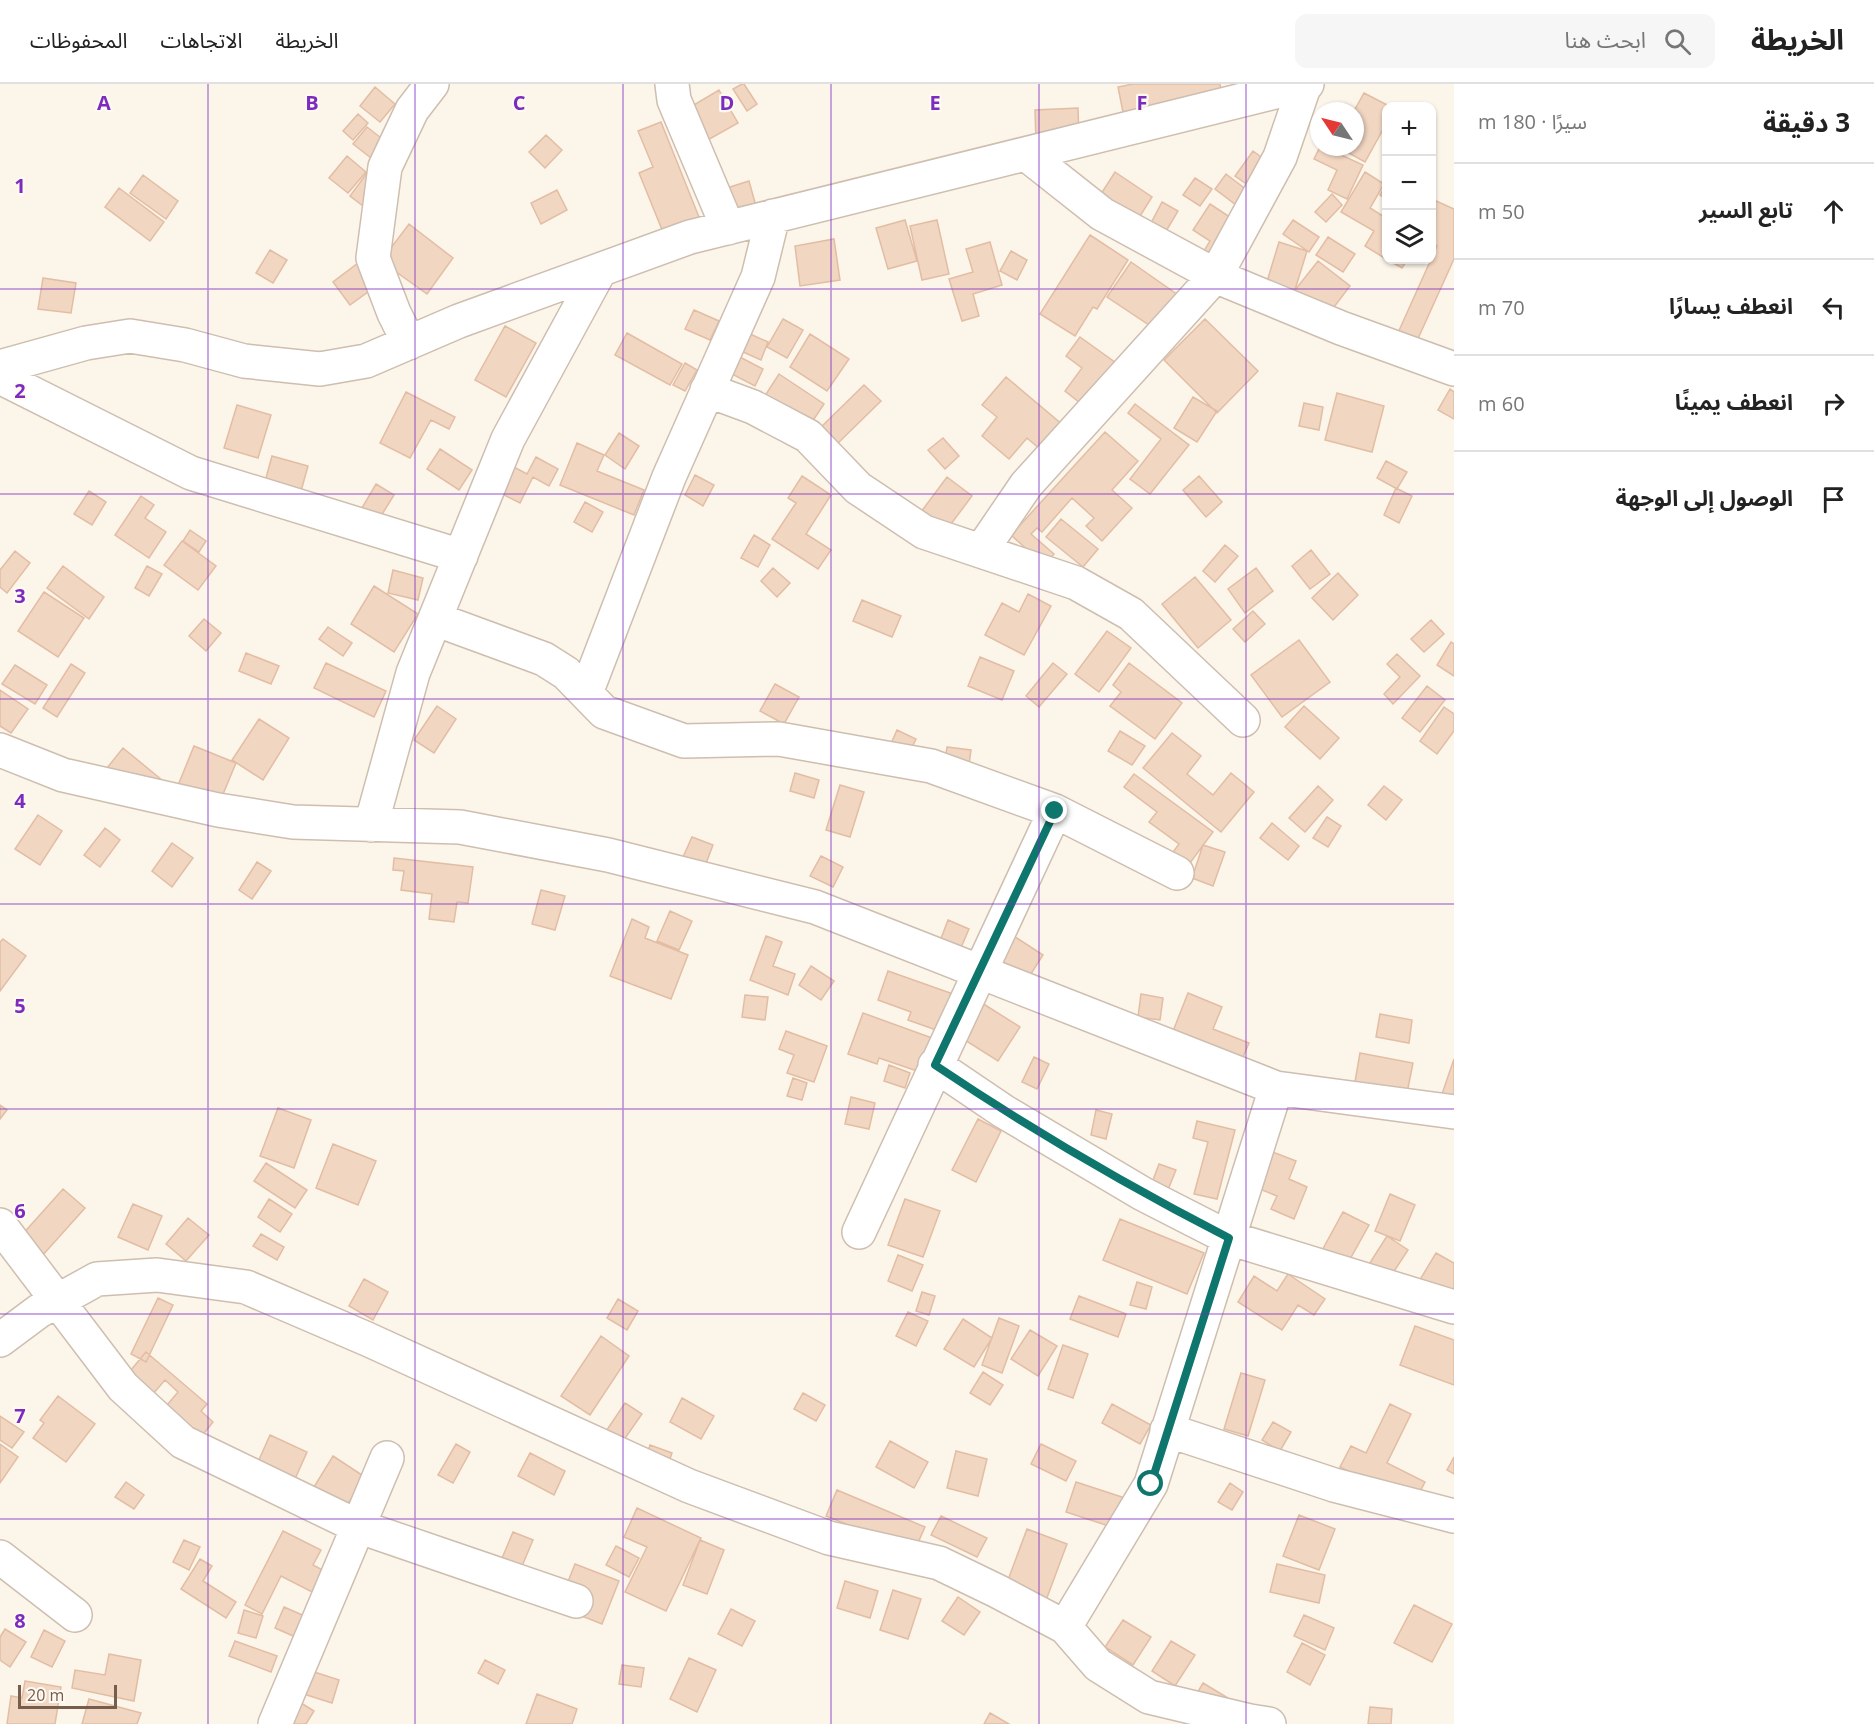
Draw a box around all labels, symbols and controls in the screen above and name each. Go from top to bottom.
search box [1295,14,1715,68]
text: الخريطة [1751,20,1844,58]
text: ابحث هنا [1564,24,1646,54]
icon: search [1661,25,1694,58]
text: المحفوظات [30,26,127,54]
text: الاتجاهات [160,26,242,54]
text: الخريطة [275,26,338,54]
text: A [97,89,111,116]
text: B [305,89,319,116]
text: C [513,89,526,116]
text: D [720,89,734,116]
text: E [929,89,941,116]
text: F [1137,89,1147,116]
north arrow [1310,102,1364,156]
map controls [1382,102,1436,264]
button: + [1382,102,1436,156]
text: 3 دقيقة [1763,104,1850,140]
text: سيرًا · 180 m [1478,108,1587,135]
button: − [1382,156,1436,210]
text: 1 [14,172,26,199]
text: تابع السير [1699,194,1793,224]
icon: ahead [1817,195,1850,228]
text: 50 m [1478,198,1525,225]
button: layers [1382,210,1436,264]
text: انعطف يسارًا [1669,290,1793,320]
icon: left [1817,291,1850,324]
text: 70 m [1478,294,1525,321]
text: 2 [14,377,26,404]
text: انعطف يمينًا [1675,386,1793,416]
icon: right [1817,387,1850,420]
text: 60 m [1478,390,1525,417]
text: الوصول إلى الوجهة [1615,482,1793,512]
icon: arrive [1817,483,1850,516]
text: 3 [14,582,26,609]
text: 4 [14,787,26,814]
route end [1041,797,1067,823]
text: 5 [14,992,26,1019]
text: 6 [14,1197,26,1224]
text: 7 [14,1402,26,1429]
route start [1137,1470,1163,1496]
text: 8 [14,1607,26,1634]
scale bar [18,1682,117,1710]
text: 20 m [27,1684,64,1706]

